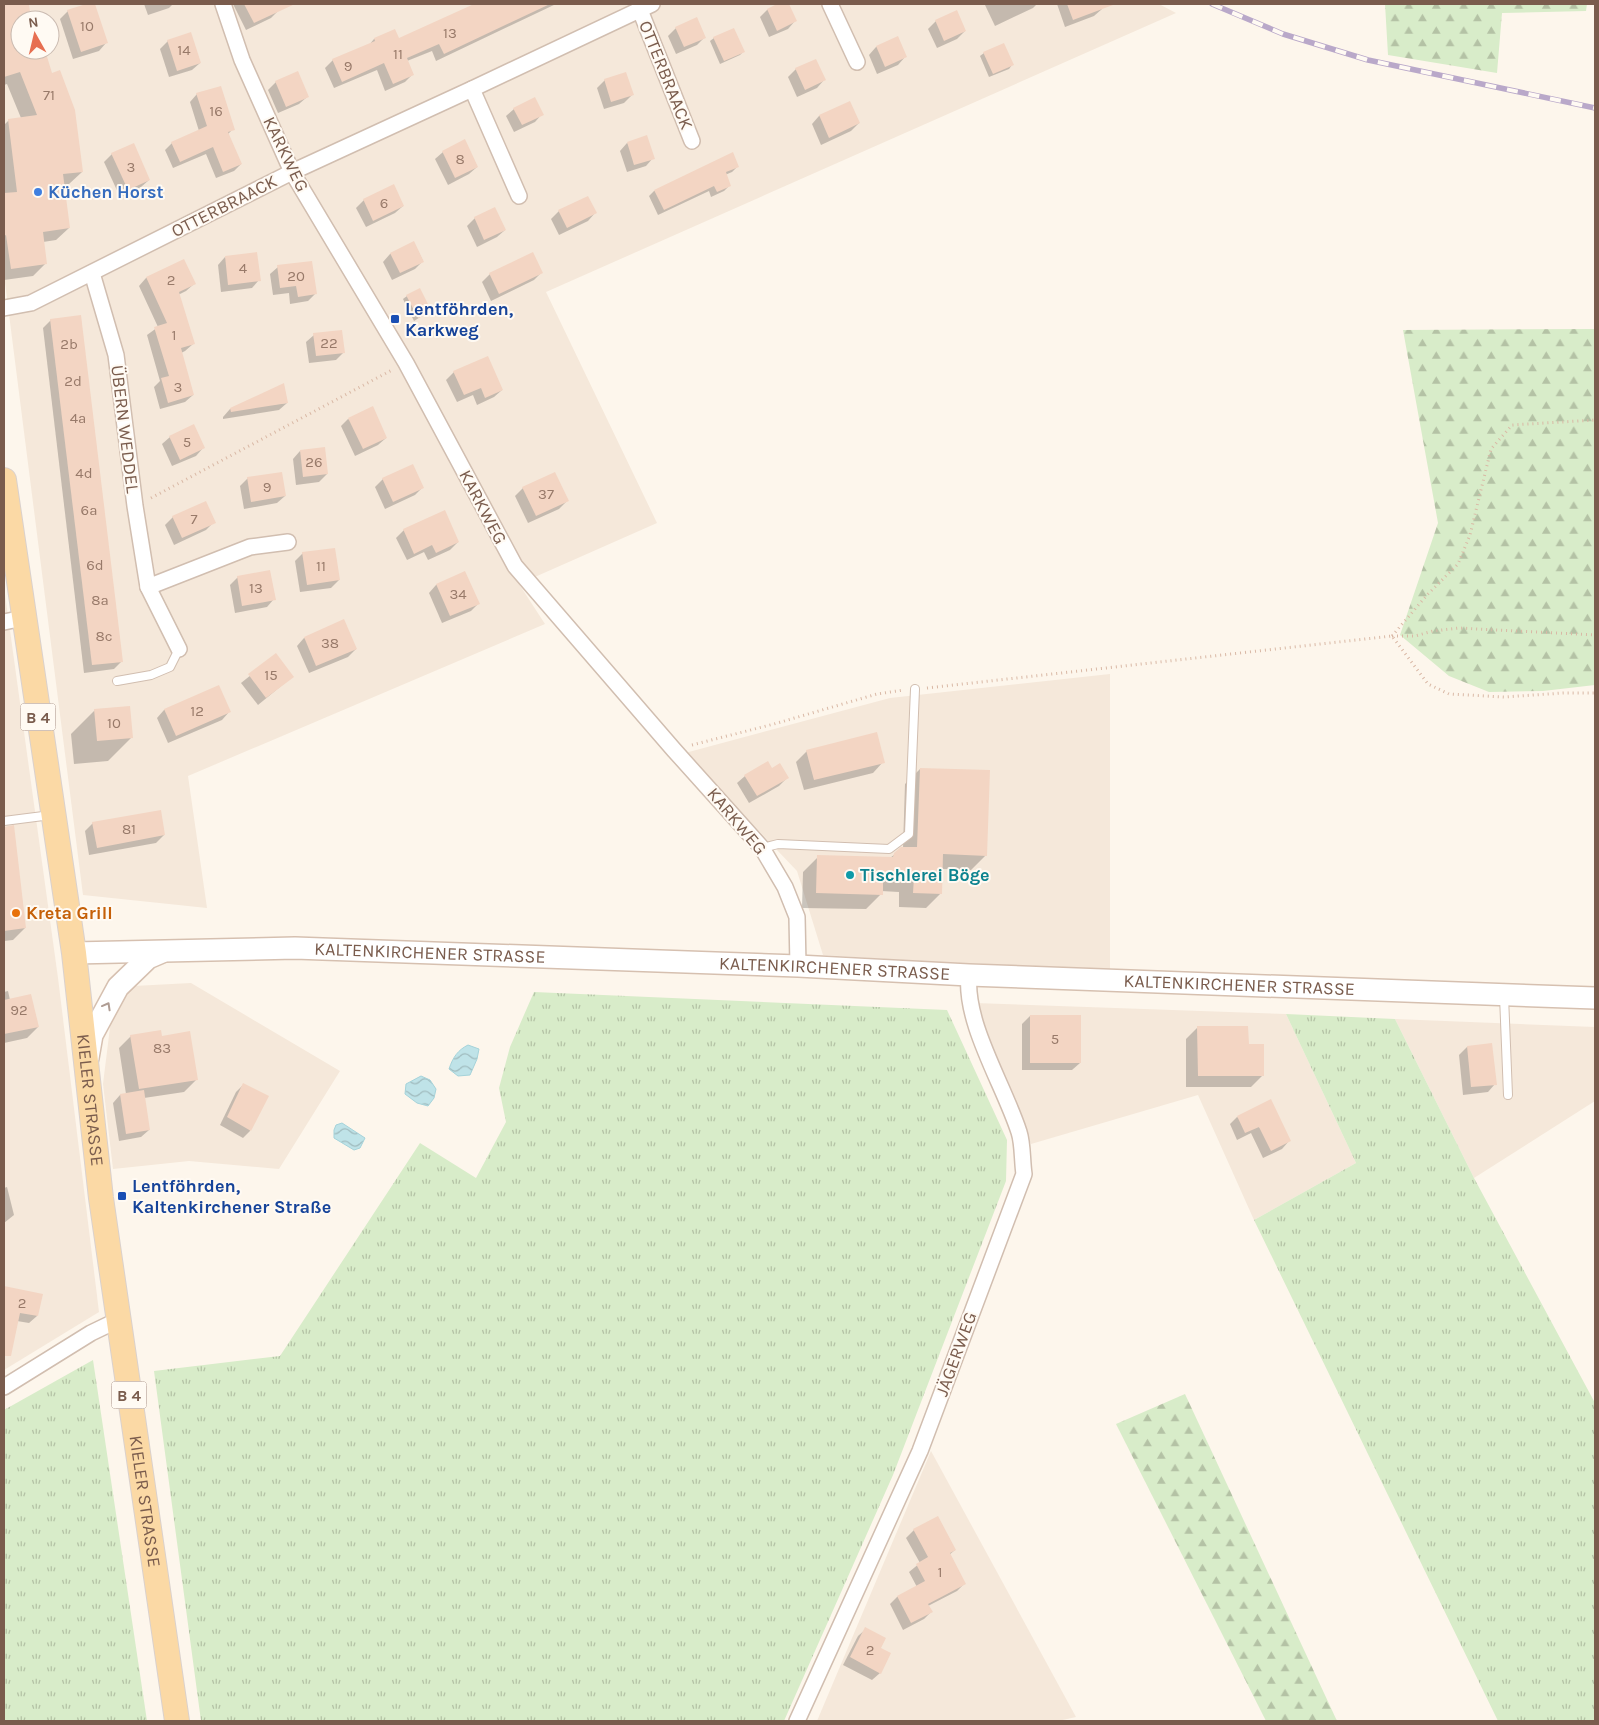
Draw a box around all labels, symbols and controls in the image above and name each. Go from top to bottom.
north arrow [10,10,60,60]
text: N [27,14,39,32]
house number: 10 [80,17,94,35]
street label: OTTERBRAACK [634,17,698,133]
house number: 13 [443,24,457,42]
house number: 14 [177,41,191,59]
house number: 11 [393,45,403,63]
house number: 9 [344,57,352,75]
house number: 71 [43,86,55,104]
house number: 16 [209,102,223,120]
street label: KARKWEG [258,113,314,195]
house number: 8 [455,150,465,168]
house number: 3 [127,158,135,176]
street label: OTTERBRAACK [167,170,281,242]
place label: Küchen Horst [48,181,164,203]
marker: Küchen Horst [32,186,44,198]
house number: 6 [380,194,388,212]
house number: 4 [239,259,248,277]
house number: 20 [287,267,305,285]
house number: 2 [167,271,175,289]
place label: Lentföhrden, Karkweg [405,298,514,341]
marker: Lentföhrden, Karkweg [389,313,401,325]
house number: 1 [172,326,176,344]
house number: 22 [320,334,338,352]
house number: 2b [60,335,78,353]
street label: ÜBERN WEDDEL [106,364,144,495]
house number: 2d [64,372,82,390]
house number: 3 [174,378,182,396]
house number: 4a [70,409,86,427]
house number: 5 [183,433,191,451]
house number: 26 [305,453,323,471]
house number: 4d [75,464,93,482]
street label: KARKWEG [454,466,512,548]
house number: 9 [263,478,271,496]
house number: 37 [538,485,554,503]
house number: 6a [81,501,97,519]
house number: 7 [190,510,198,528]
house number: 6d [86,556,104,574]
house number: 11 [316,557,326,575]
house number: 13 [249,579,263,597]
house number: 34 [449,585,467,603]
house number: 8a [91,591,109,609]
house number: 8c [96,627,112,645]
house number: 38 [321,634,339,652]
house number: 15 [264,666,278,684]
house number: 12 [190,702,204,720]
road number: B 4 [20,704,56,730]
house number: 10 [107,714,121,732]
street label: KARKWEG [703,783,771,859]
house number: 81 [122,820,136,838]
place label: Tischlerei Böge [860,864,990,886]
marker: Tischlerei Böge [844,869,856,881]
place label: Kreta Grill [26,902,113,924]
marker: Kreta Grill [10,907,22,919]
street label: KALTENKIRCHENER STRASSE [314,938,546,968]
street label: KALTENKIRCHENER STRASSE [719,952,951,985]
street label: KALTENKIRCHENER STRASSE [1123,970,1355,1000]
house number: 92 [10,1001,28,1019]
one-way arrow [101,1002,111,1011]
house number: 5 [1051,1030,1059,1048]
street label: KIELER STRASSE [72,1033,108,1167]
house number: 83 [153,1039,171,1057]
place label: Lentföhrden, Kaltenkirchener Straße [132,1175,331,1218]
marker: Lentföhrden, Kaltenkirchener Straße [116,1190,128,1202]
house number: 2 [18,1294,26,1312]
street label: JÄGERWEG [931,1309,981,1399]
road number: B 4 [112,1382,146,1408]
street label: KIELER STRASSE [125,1434,166,1569]
house number: 1 [938,1563,942,1581]
house number: 2 [866,1641,874,1659]

